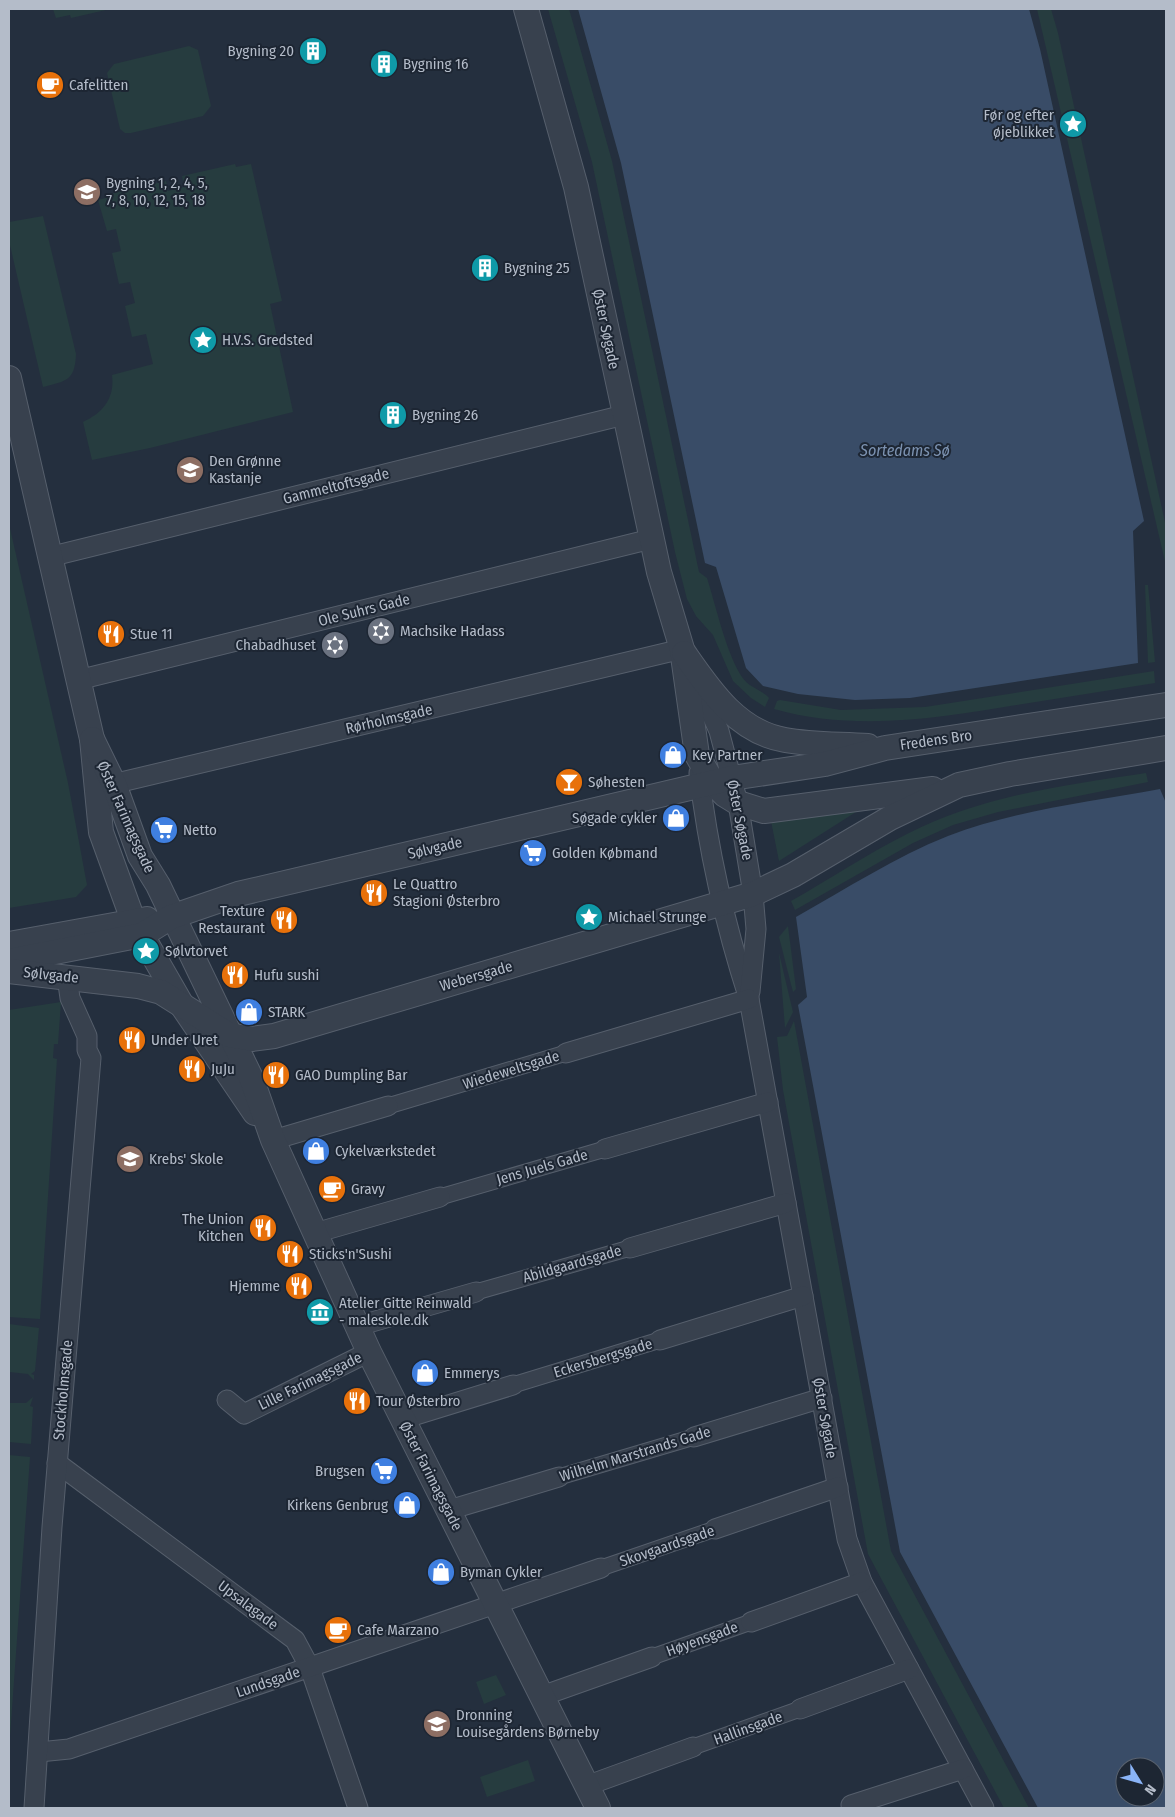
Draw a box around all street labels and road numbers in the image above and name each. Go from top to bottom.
street label: Øster Søgade [589,287,623,371]
street label: Gammeltoftsgade [281,464,391,508]
street label: Ole Suhrs Gade [316,590,412,630]
street label: Rørholmsgade [344,700,434,738]
street label: Fredens Bro [899,726,973,754]
street label: Øster Farimagsgade [93,758,159,876]
street label: Øster Søgade [723,778,757,862]
street label: Sølvgade [406,833,464,863]
street label: Webersgade [438,957,514,995]
street label: Sølvgade [23,963,79,987]
street label: Wiedeweltsgade [461,1047,561,1093]
street label: Jens Juels Gade [494,1145,590,1189]
street label: Abildgaardsgade [521,1241,623,1287]
street label: Eckersbergsgade [552,1334,654,1382]
street label: Stockholmsgade [50,1339,76,1441]
street label: Lille Farimagsgade [255,1348,365,1414]
street label: Øster Søgade [809,1376,841,1460]
street label: Øster Farimagsgade [396,1418,466,1534]
street label: Wilhelm Marstrands Gade [557,1422,713,1486]
street label: Skovgaardsgade [617,1521,717,1571]
street label: Upsalagade [214,1576,282,1634]
street label: Høyensgade [664,1618,740,1660]
street label: Lundsgade [234,1663,302,1701]
street label: Hallinsgade [711,1707,785,1749]

